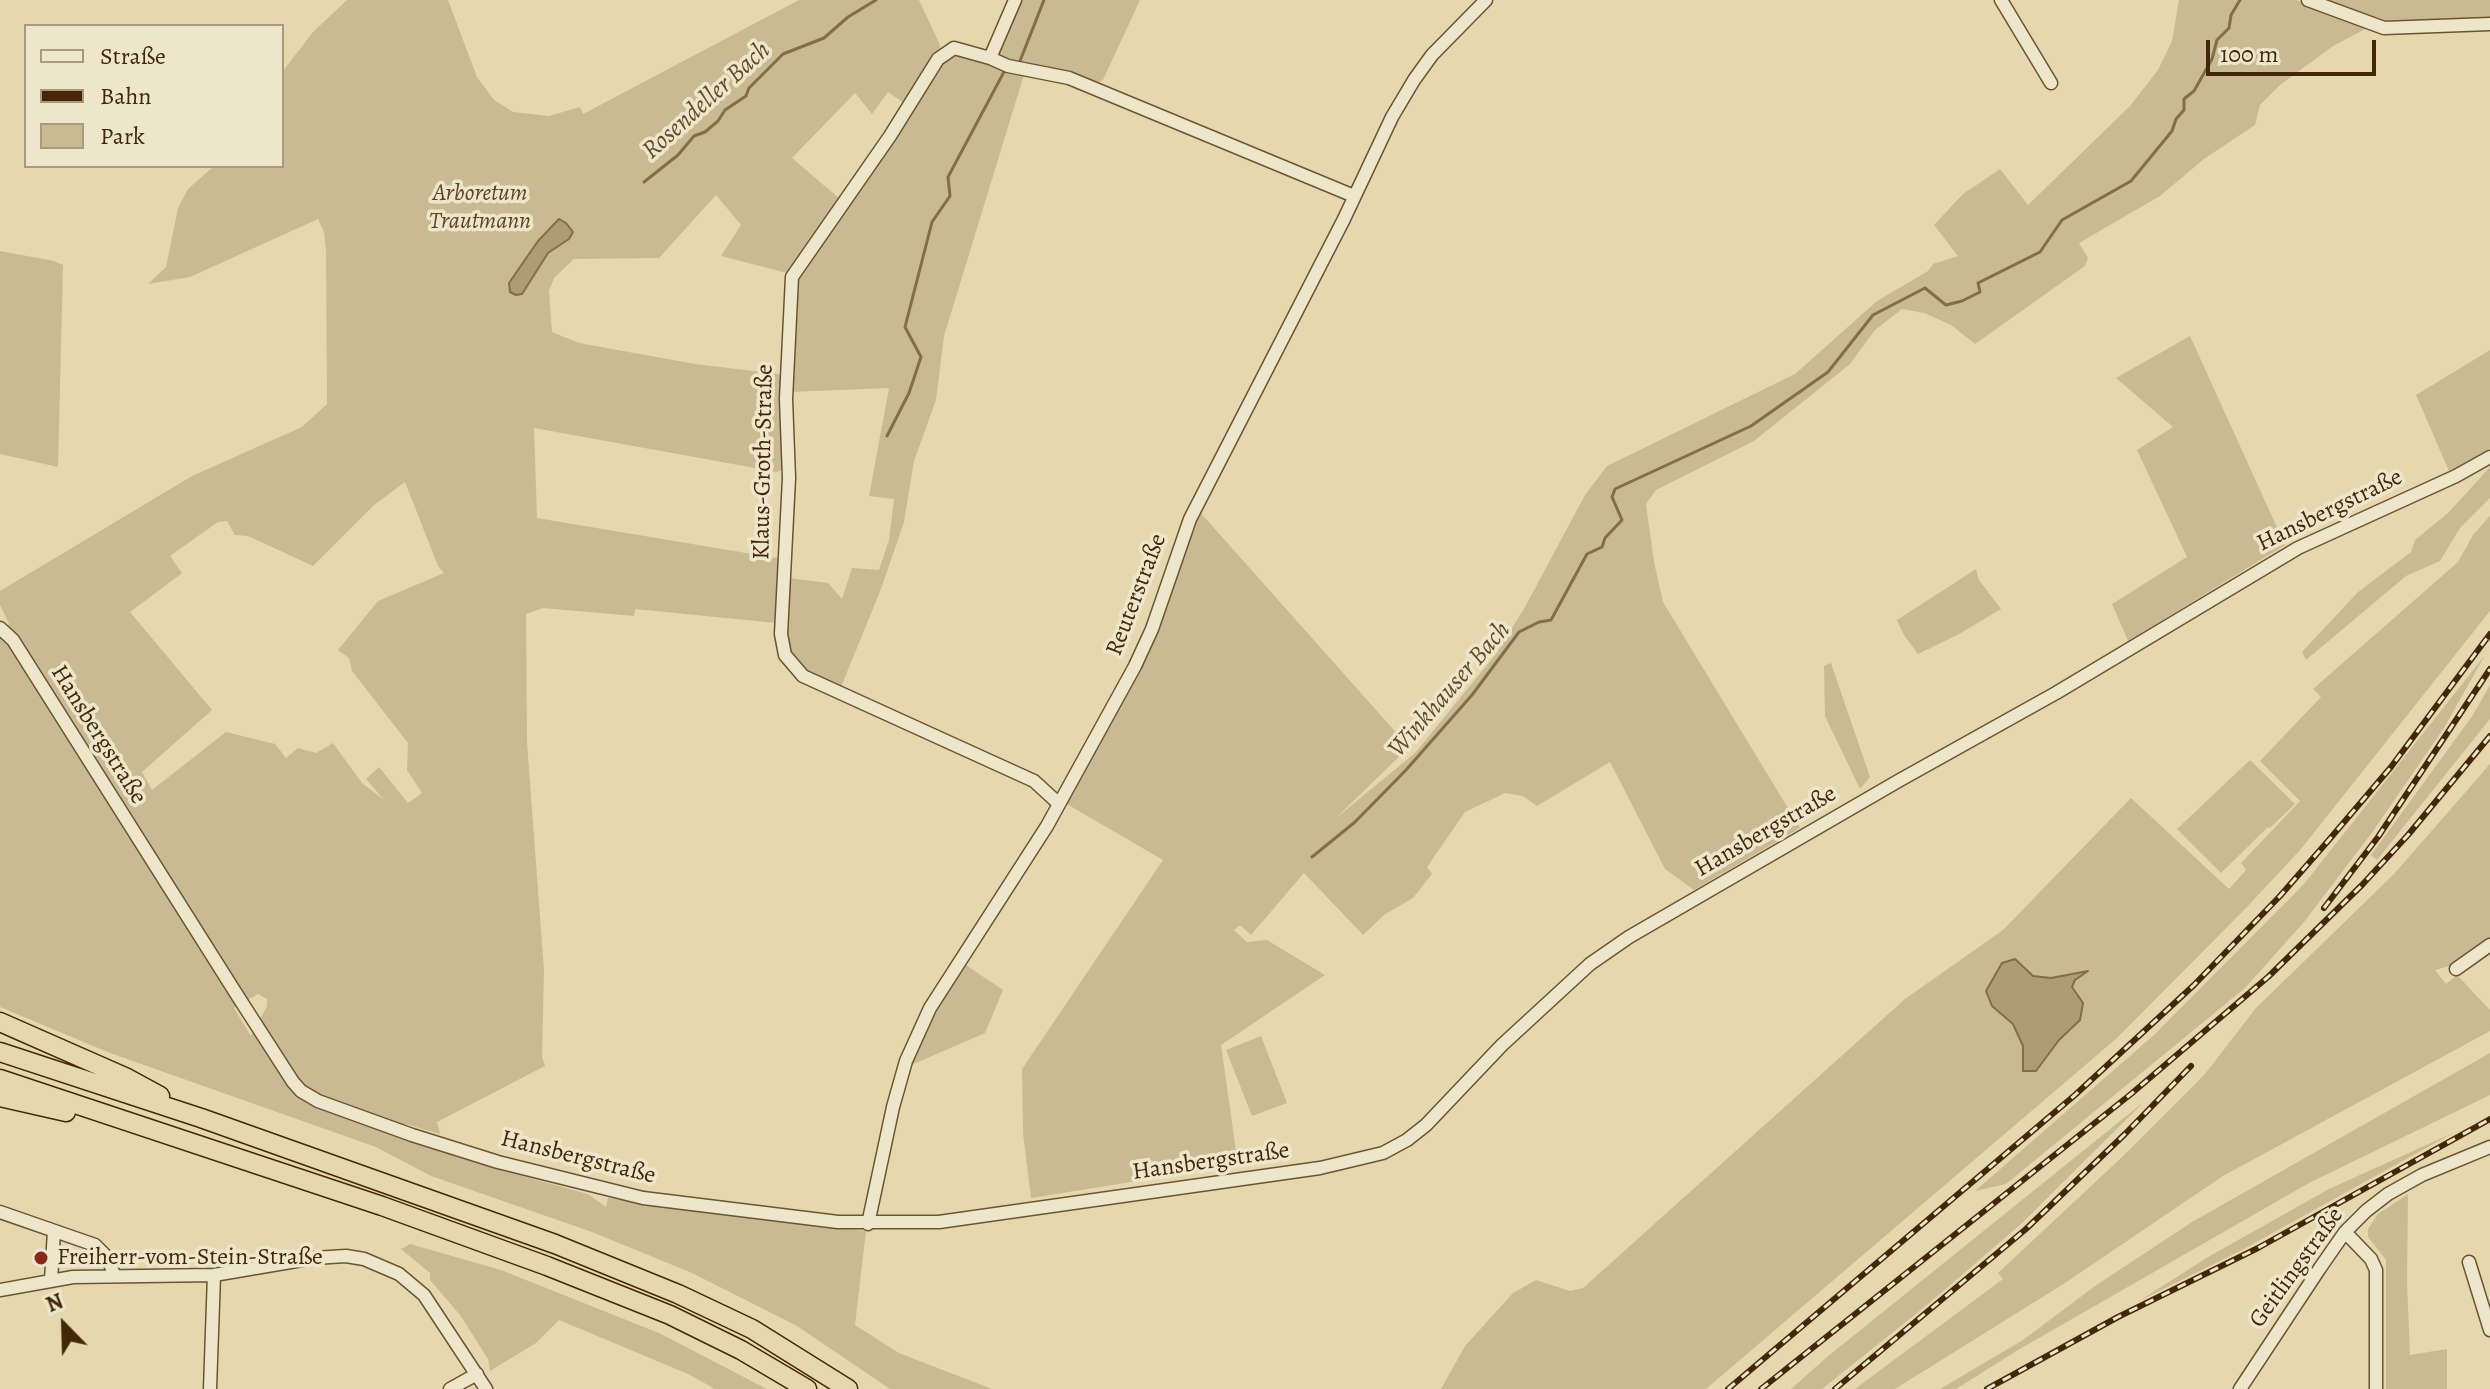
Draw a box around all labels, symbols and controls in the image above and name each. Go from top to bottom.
legend [24,24,284,168]
scale bar [2210,24,2380,74]
water label: Rosendeller Bach [637,35,777,167]
text: 100 m [2220,38,2279,70]
text: Straße [100,40,166,72]
text: Bahn [100,80,151,112]
text: Park [100,120,145,152]
park label: Arboretum Trautmann [429,180,531,236]
street label: Klaus-Groth-Straße [748,364,780,560]
street label: Hansbergstraße [2253,463,2407,559]
street label: Reuterstraße [1101,530,1173,660]
water label: Winkhauser Bach [1382,615,1518,765]
street label: Hansbergstraße [44,660,152,810]
street label: Hansbergstraße [1690,780,1842,884]
street label: Hansbergstraße [498,1125,658,1191]
street label: Hansbergstraße [1131,1137,1291,1187]
street label: Geitlingstraße [2244,1202,2350,1334]
place label: Freiherr-vom-Stein-Straße [57,1244,323,1272]
marker: Freiherr-vom-Stein-Straße [32,1249,50,1267]
north arrow [24,1285,104,1365]
text: N [41,1286,68,1320]

